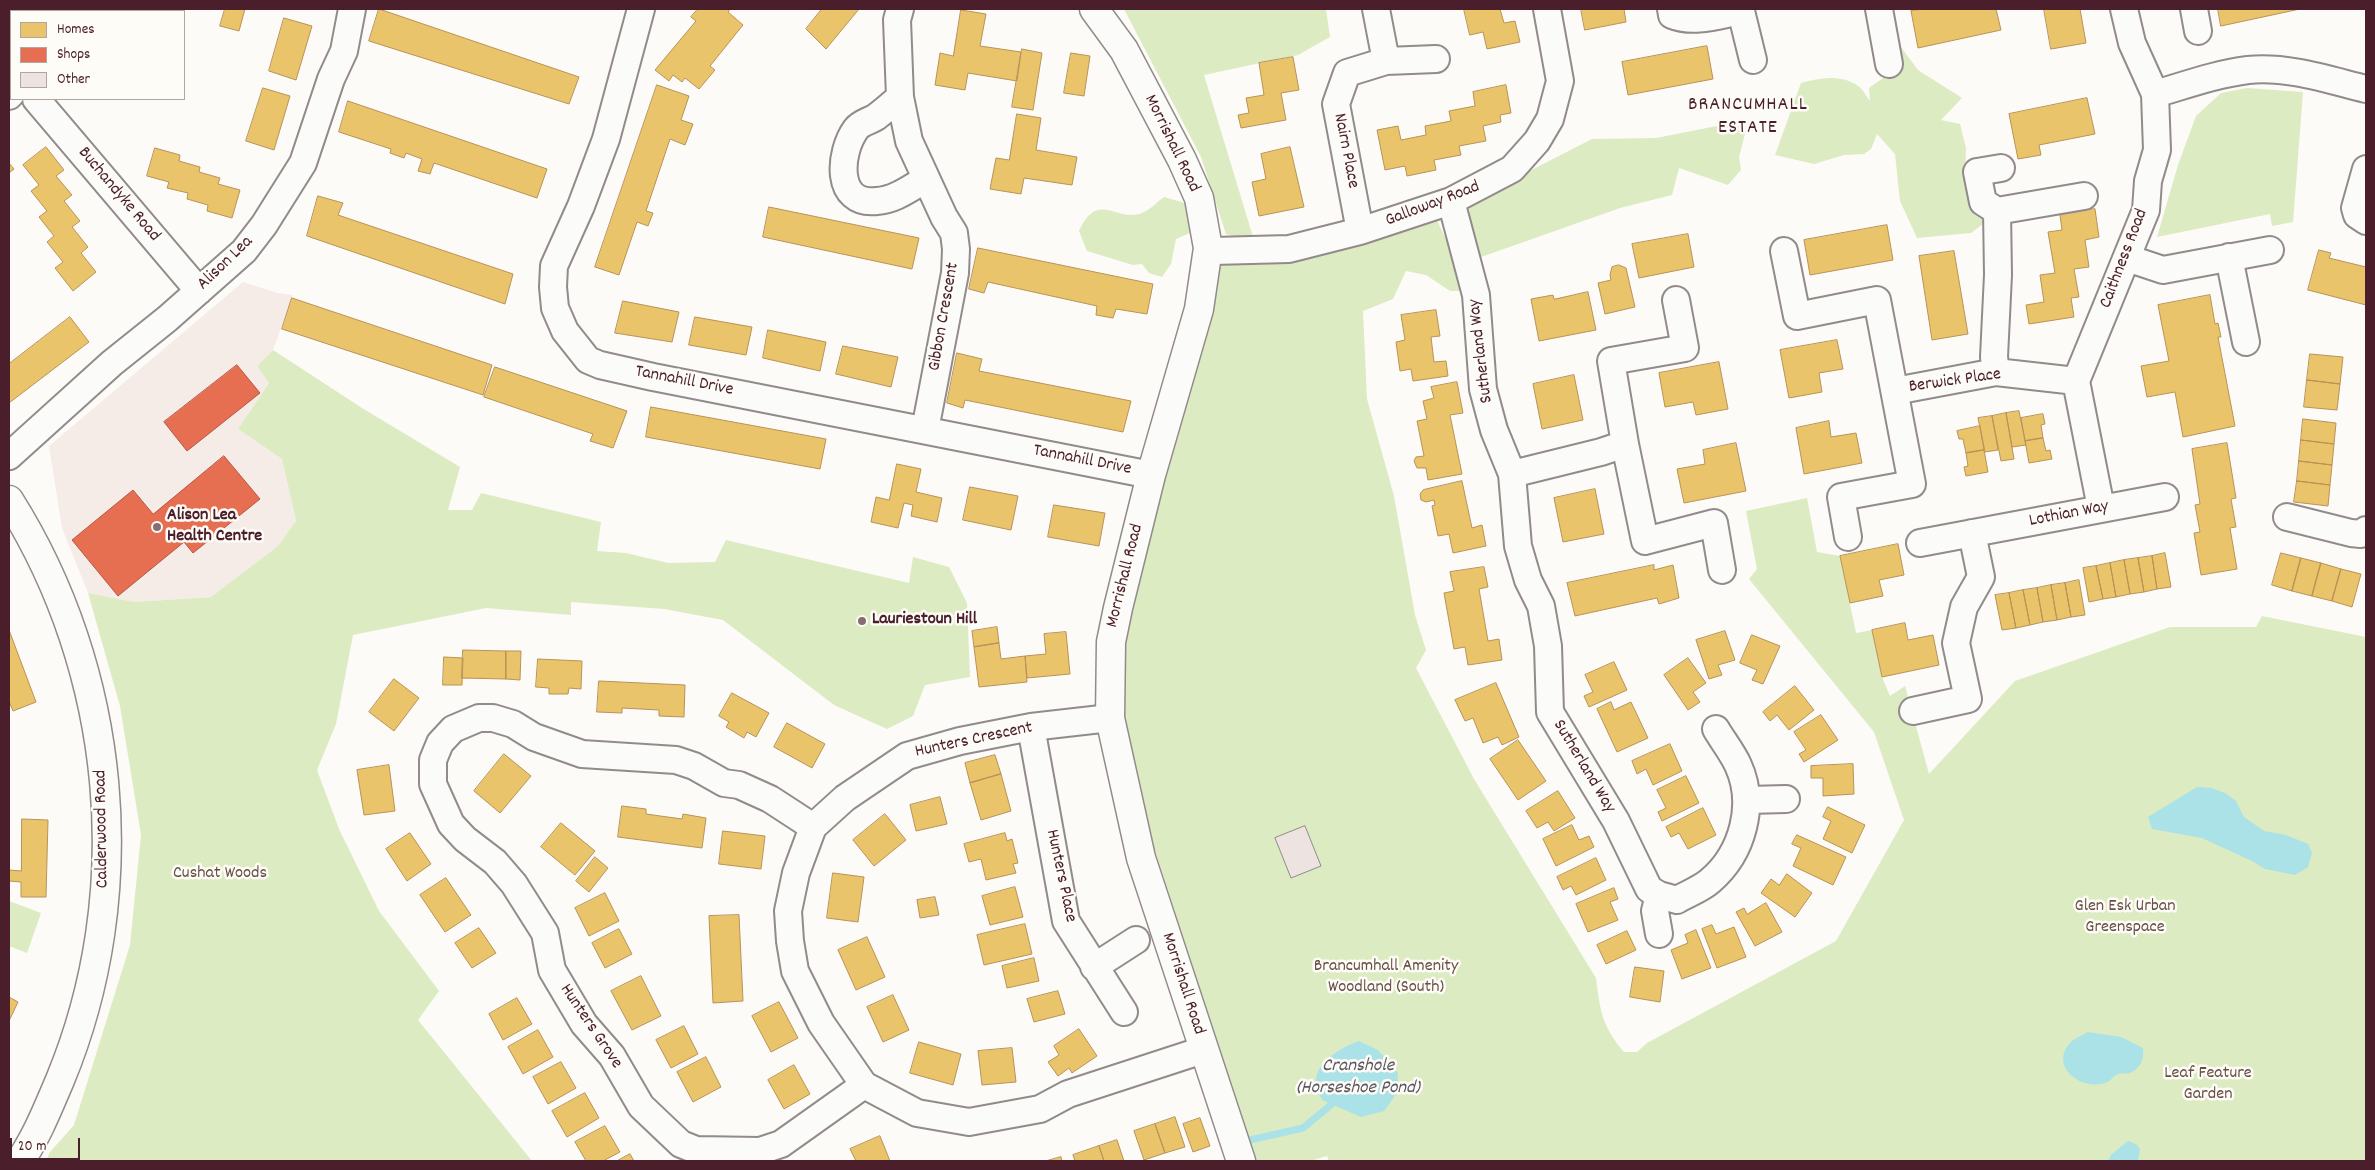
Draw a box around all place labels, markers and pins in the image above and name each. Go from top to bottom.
place label: Alison Lea Health Centre [167,506,262,548]
marker: Alison Lea Health Centre [151,521,163,533]
place label: Lauriestoun Hill [872,610,977,632]
marker: Lauriestoun Hill [856,615,868,627]

